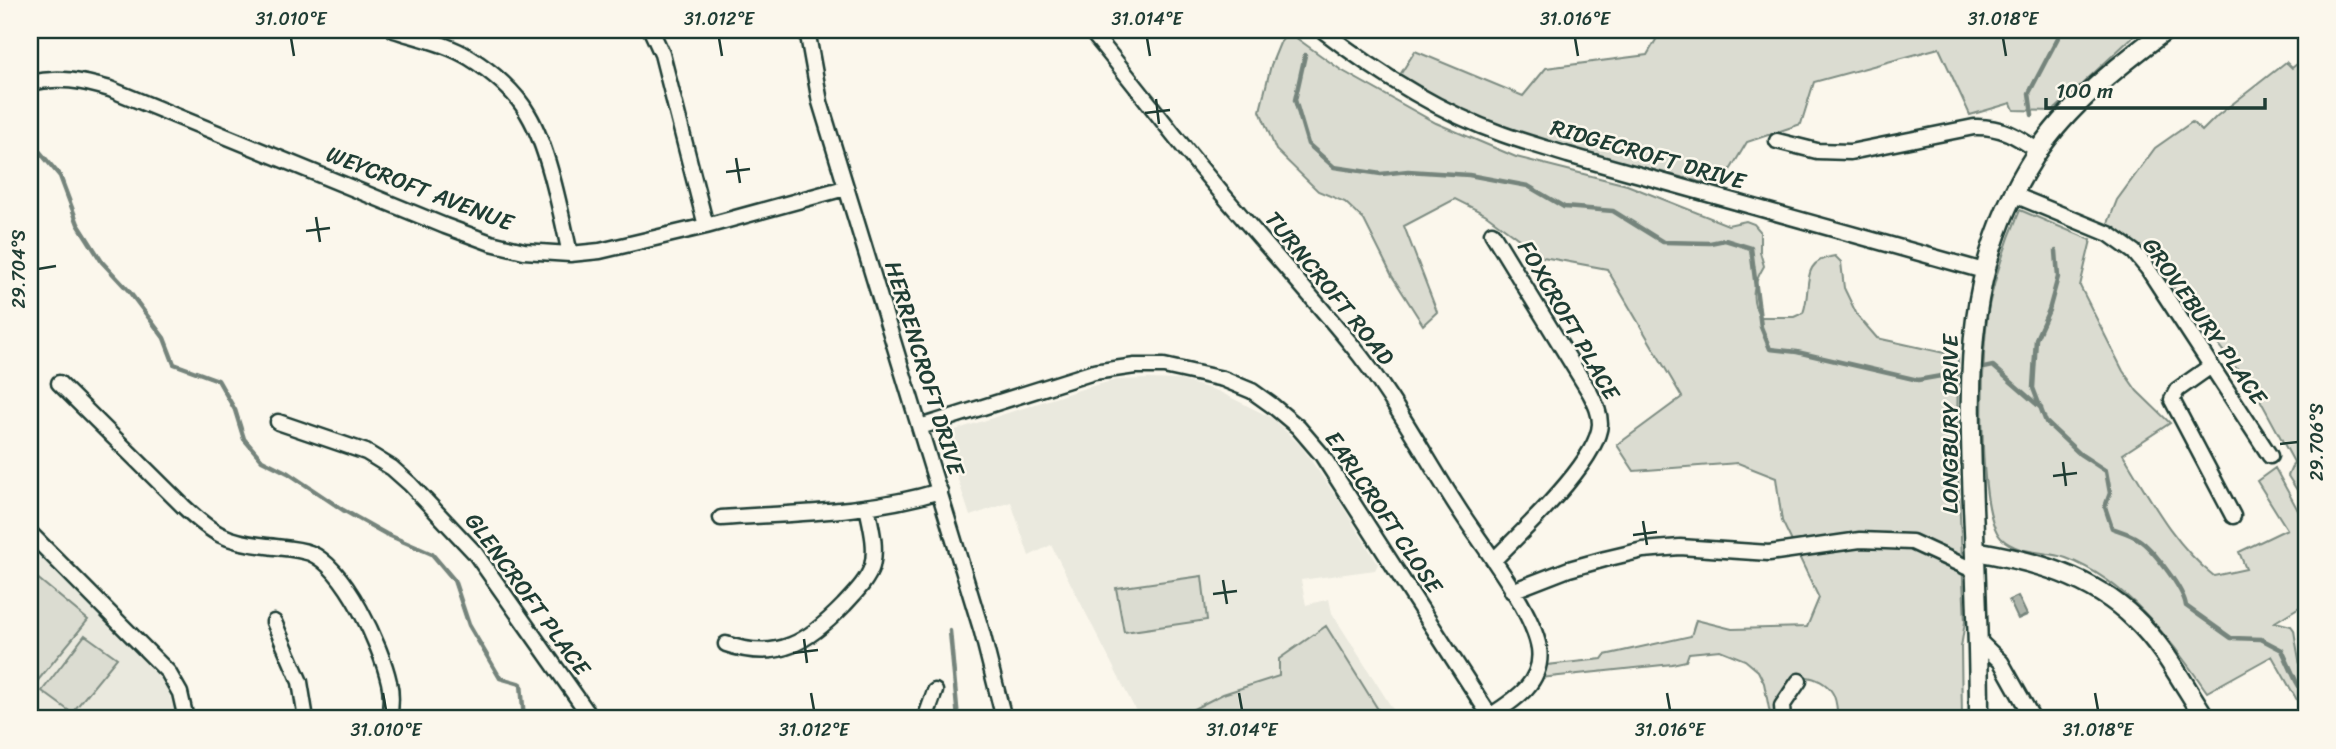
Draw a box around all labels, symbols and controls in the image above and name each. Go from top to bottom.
text: 31.010°E [255,3,328,35]
text: 31.012°E [684,3,755,35]
text: 31.014°E [1111,3,1184,35]
text: 31.016°E [1540,3,1611,35]
text: 31.018°E [1968,3,2039,35]
scale bar [2046,66,2264,110]
text: 100 m [2056,72,2113,110]
street label: RIDGECROFT DRIVE [1545,107,1752,202]
street label: WEYCROFT AVENUE [320,134,521,243]
street label: TURNCROFT ROAD [1254,201,1406,375]
street label: GROVEBURY PLACE [2131,229,2279,415]
text: 29.704°S [3,230,35,308]
street label: FOXCROFT PLACE [1506,232,1632,409]
street label: HERRENCROFT DRIVE [872,256,977,482]
street label: LONGBURY DRIVE [1930,333,1971,514]
text: 29.706°S [2301,403,2333,481]
street label: EARLCROFT CLOSE [1314,422,1454,603]
street label: GLENCROFT PLACE [454,504,602,686]
text: 31.010°E [350,714,423,746]
text: 31.012°E [779,714,850,746]
text: 31.014°E [1206,714,1279,746]
text: 31.016°E [1635,714,1706,746]
text: 31.018°E [2063,714,2134,746]

